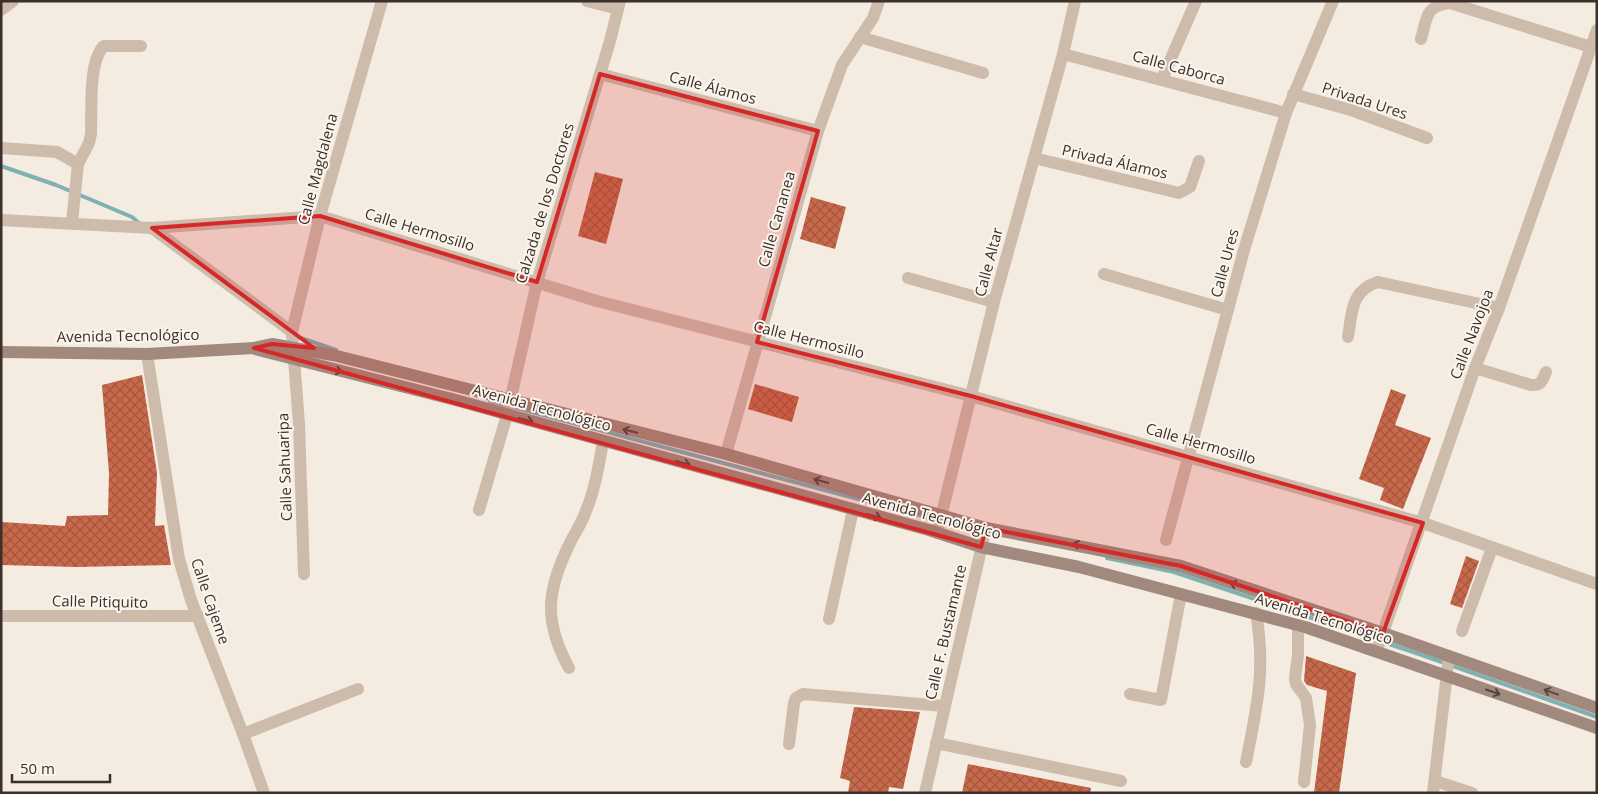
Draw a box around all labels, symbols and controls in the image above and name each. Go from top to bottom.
street label: Calle Caborca [1130,45,1228,89]
street label: Calle Álamos [667,66,759,108]
street label: Privada Ures [1320,77,1410,123]
street label: Calle Magdalena [292,111,342,227]
street label: Calzada de los Doctores [510,120,578,286]
street label: Privada Álamos [1060,139,1170,183]
street label: Calle Cananea [753,169,799,269]
street label: Calle Hermosillo [363,203,477,255]
street label: Calle Altar [969,225,1007,299]
street label: Calle Ures [1205,226,1243,300]
street label: Calle Navojoa [1445,286,1497,382]
street label: Calle Hermosillo [751,316,867,362]
street label: Avenida Tecnológico [56,324,200,346]
one-way arrow [327,366,343,375]
street label: Avenida Tecnológico [470,379,614,435]
street label: Calle Sahuaripa [272,412,296,522]
one-way arrow [518,416,534,426]
street label: Calle Hermosillo [1144,418,1258,468]
one-way arrow [622,426,638,435]
one-way arrow [675,459,691,469]
one-way arrow [813,476,829,486]
street label: Avenida Tecnológico [860,487,1004,543]
one-way arrow [865,511,881,521]
one-way arrow [1072,540,1088,550]
street label: Calle Cajeme [187,555,235,647]
street label: Calle F. Bustamante [920,562,970,702]
one-way arrow [1230,579,1246,589]
street label: Avenida Tecnológico [1253,588,1395,648]
street label: Calle Pitiquito [52,590,148,612]
one-way arrow [1544,687,1559,696]
one-way arrow [1485,688,1500,697]
scale bar [12,752,110,784]
text: 50 m [20,758,55,778]

